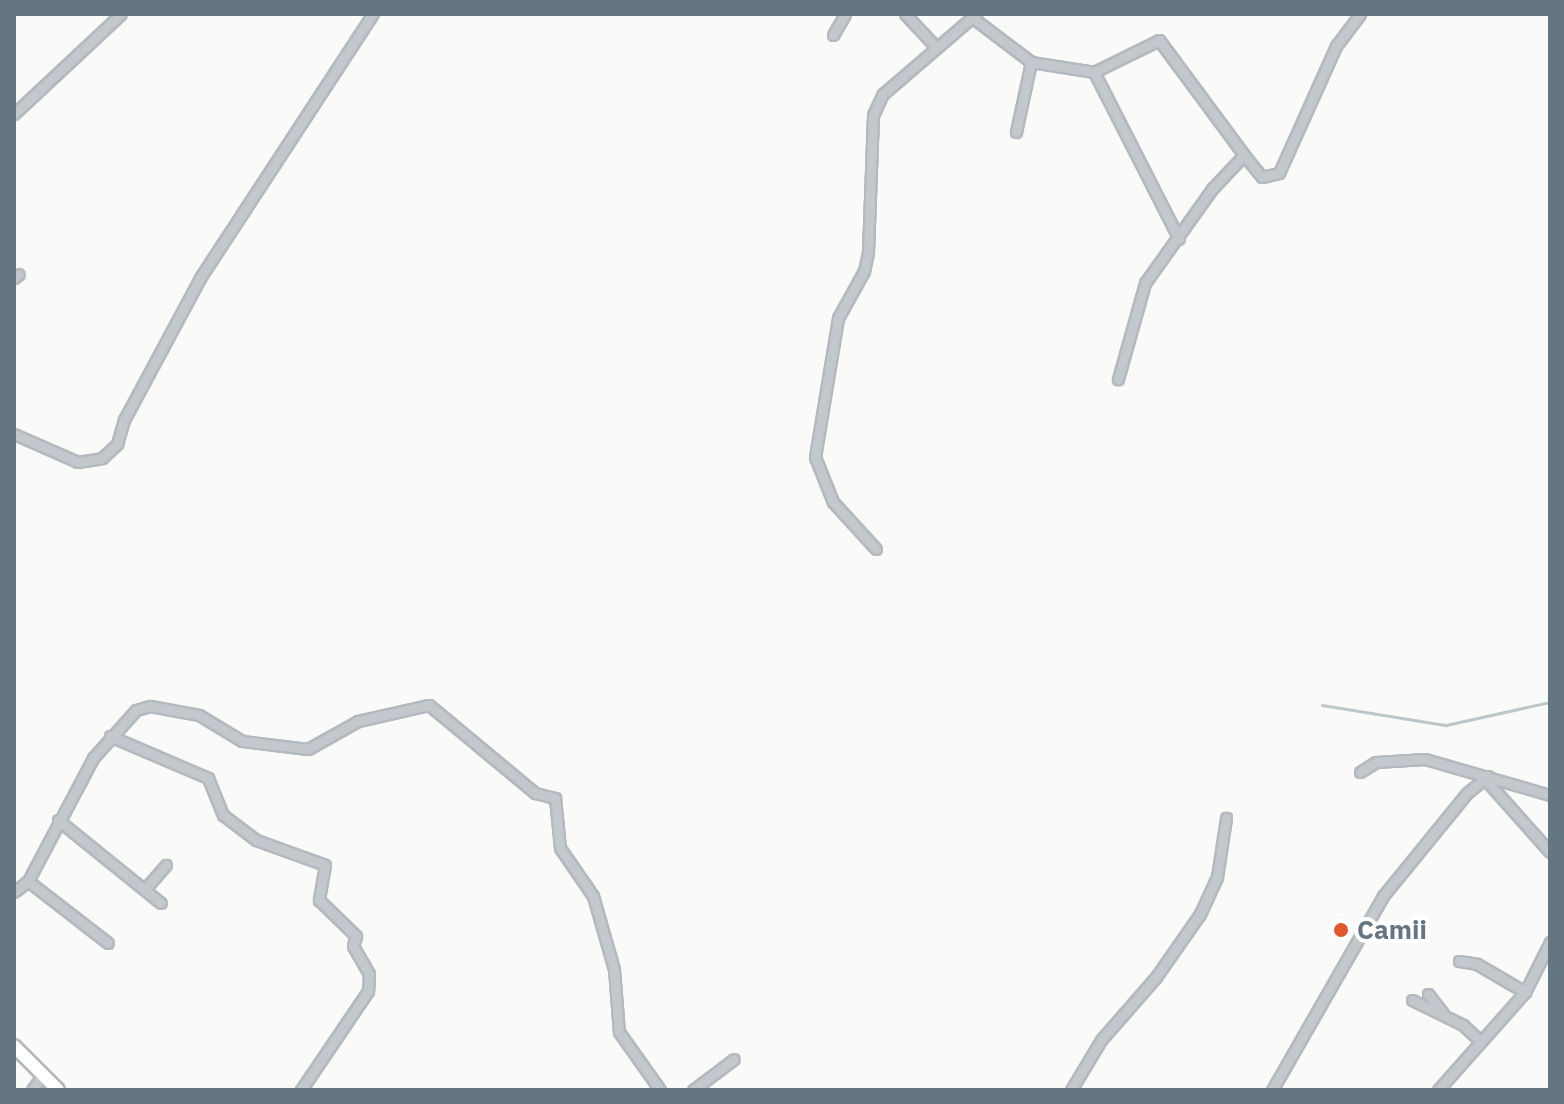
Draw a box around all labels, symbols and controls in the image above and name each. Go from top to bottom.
place label: Camii [1357,914,1427,946]
marker: Camii [1332,921,1350,939]

